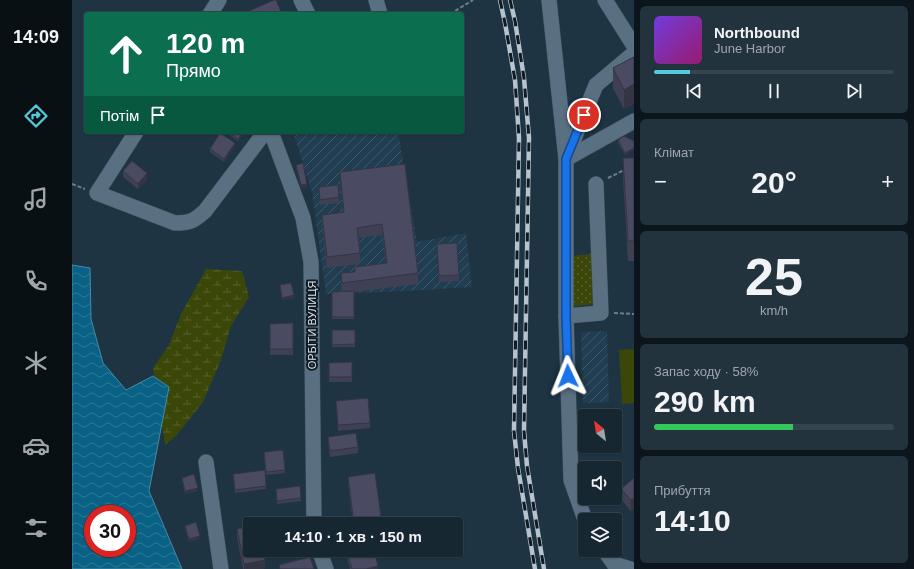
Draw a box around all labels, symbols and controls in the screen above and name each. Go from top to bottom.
text: Northbound [714,24,800,41]
text: 14:09 [13,27,59,47]
icon: ahead [100,28,152,80]
text: 120 m [166,28,245,59]
text: June Harbor [714,41,786,56]
text: Прямо [166,61,221,81]
icon: previous [683,80,705,102]
icon: pause [763,80,785,102]
icon: next [843,80,865,102]
pin [567,98,601,132]
icon: directions [22,102,50,130]
icon: arrive [147,104,169,126]
icon: arrive [573,104,595,126]
text: Потім [100,107,139,124]
text: Клімат [654,145,694,160]
text: 20° [751,166,797,199]
text: − [654,169,667,194]
text: + [881,169,894,194]
icon: music [22,185,50,213]
text: 25 [745,248,803,306]
icon: phone [22,267,50,295]
street label: ОРБІТИ ВУЛИЦЯ [306,281,318,369]
text: km/h [760,303,788,318]
icon: climate [22,349,50,377]
position arrow [547,355,589,397]
text: Запас ходу · 58% [654,364,758,379]
text: 290 km [654,385,756,418]
north arrow [578,409,622,453]
map controls [578,409,622,557]
icon: car [22,432,50,460]
button: sound [578,461,622,505]
text: Прибуття [654,483,710,498]
text: 14:10 [654,504,731,537]
speed limit sign: 30 [84,505,136,557]
button: layers [578,513,622,557]
icon: filters [22,514,50,542]
text: 14:10 · 1 хв · 150 m [284,528,422,545]

